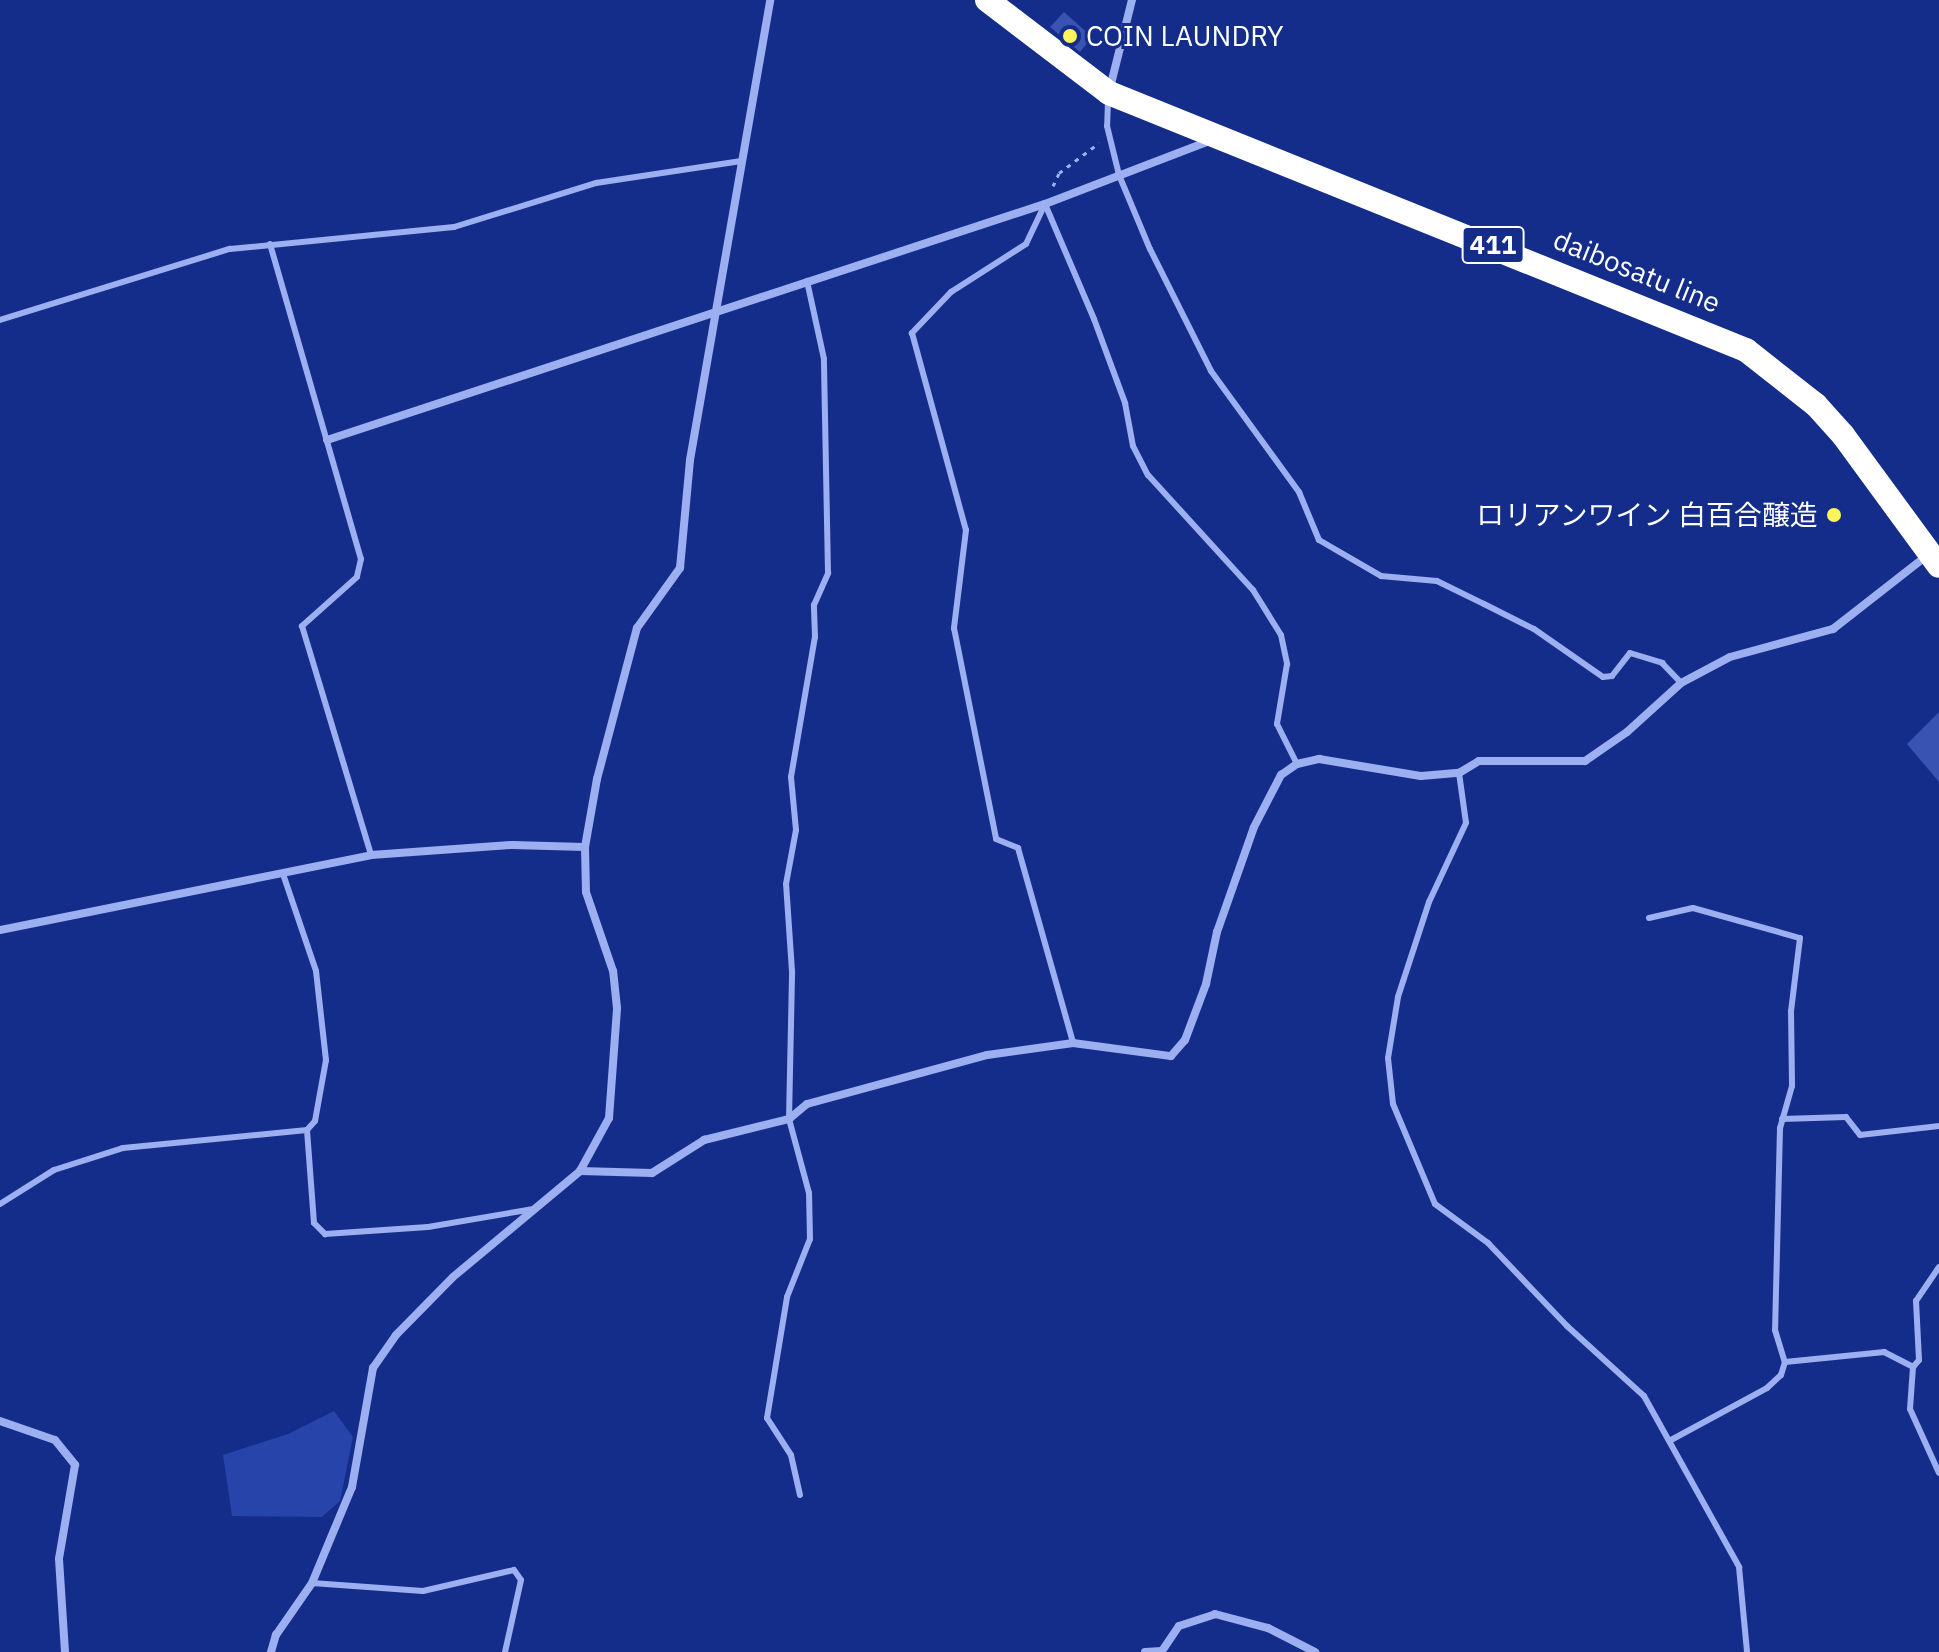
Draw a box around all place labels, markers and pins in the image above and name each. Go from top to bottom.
place label: COIN LAUNDRY [1086,19,1284,53]
marker: COIN LAUNDRY [1061,27,1079,45]
place label: ロリアンワイン 白百合醸造 [1475,498,1818,532]
marker: ロリアンワイン 白百合醸造 [1825,506,1843,524]

